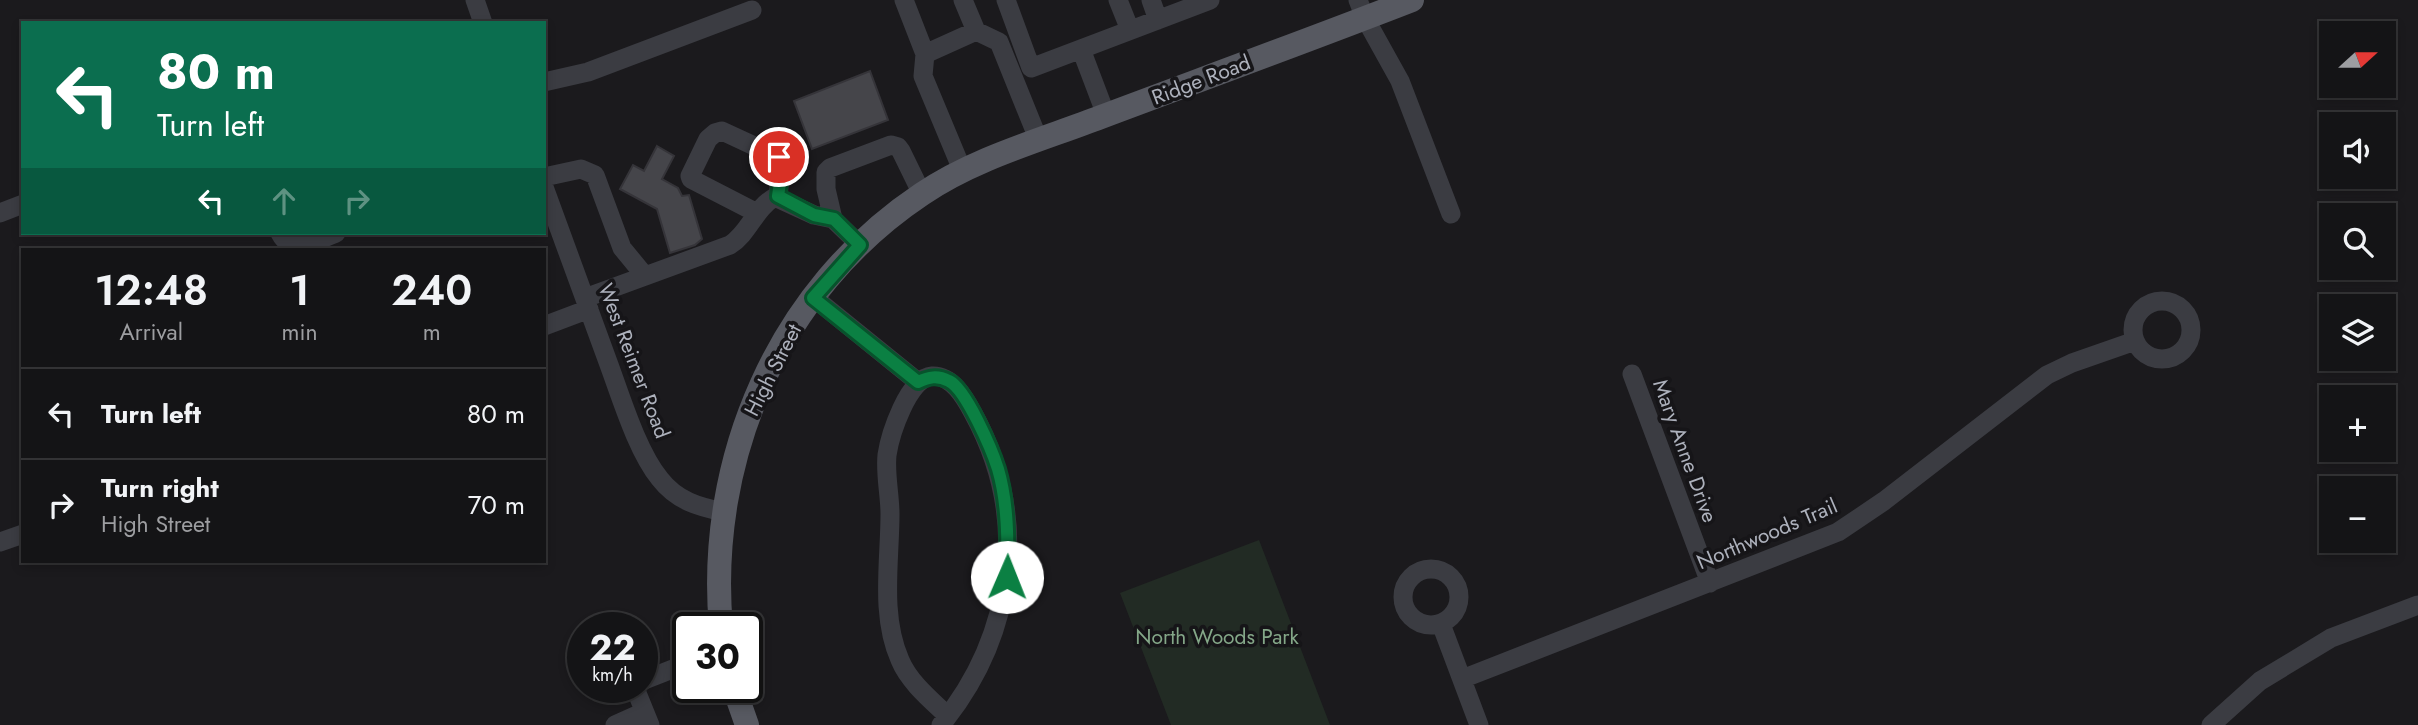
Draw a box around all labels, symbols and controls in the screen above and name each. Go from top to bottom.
north arrow [2319,21,2396,98]
map controls [2319,21,2396,553]
text: 80 m [157,37,275,107]
street label: Ridge Road [1147,47,1255,113]
icon: left [42,49,133,140]
text: Turn left [157,102,264,148]
button: sound [2319,112,2396,189]
pin [749,127,809,187]
icon: arrive [760,138,798,176]
icon: left [192,182,230,220]
icon: ahead [265,182,303,220]
icon: right [338,182,376,220]
button: search [2319,203,2396,280]
text: 12:48 [95,260,208,321]
text: 1 [289,260,310,321]
text: 240 [391,260,472,321]
street label: West Reimer Road [591,279,677,443]
button: layers [2319,294,2396,371]
text: Arrival [120,315,183,349]
text: min [282,315,318,349]
text: m [423,315,441,349]
street label: High Street [737,319,809,421]
street label: Mary Anne Drive [1645,375,1725,527]
button: + [2319,385,2396,462]
icon: left [42,395,80,433]
text: Turn left [101,395,201,433]
text: 80 m [467,395,525,433]
text: Turn right [101,469,219,507]
button: − [2319,476,2396,553]
icon: right [42,486,80,524]
text: 70 m [468,486,525,524]
street label: Northwoods Trail [1692,491,1842,577]
text: High Street [101,507,210,541]
position arrow [970,540,1044,614]
speed limit sign: 30 [672,612,763,703]
park label: North Woods Park [1135,622,1300,652]
text: 22 [590,623,635,673]
text: km/h [592,662,633,688]

